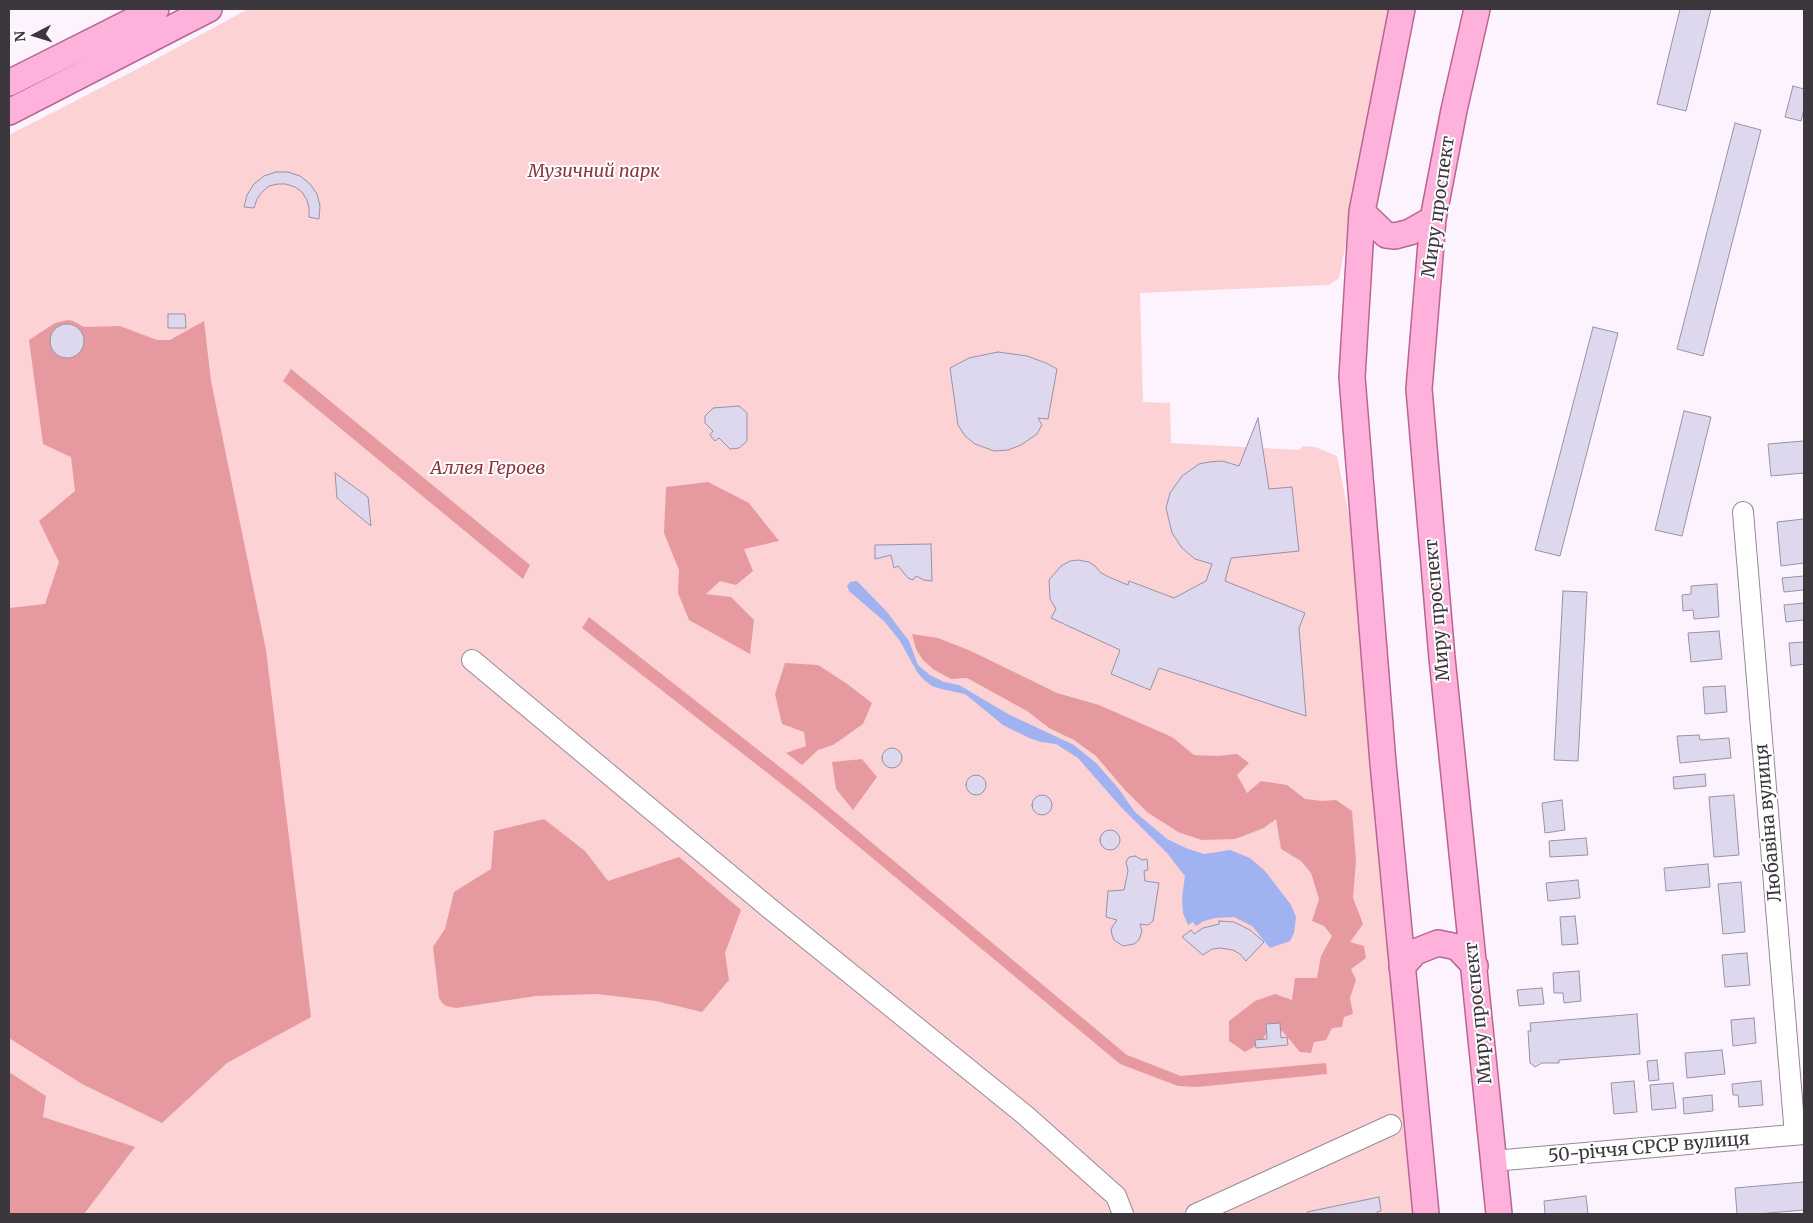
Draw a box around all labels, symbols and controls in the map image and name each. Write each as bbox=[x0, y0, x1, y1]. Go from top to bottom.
north arrow bbox=[10, 10, 60, 60]
text: N bbox=[11, 30, 30, 43]
street label: Миру проспект bbox=[1418, 135, 1460, 279]
park label: Музичний парк bbox=[528, 161, 660, 183]
park label: Аллея Героев bbox=[431, 458, 545, 480]
street label: Миру проспект bbox=[1421, 538, 1455, 682]
street label: Любавіна вулиця bbox=[1751, 743, 1787, 903]
street label: Миру проспект bbox=[1461, 941, 1497, 1085]
street label: 50-річчя СРСР вулиця bbox=[1547, 1128, 1751, 1168]

